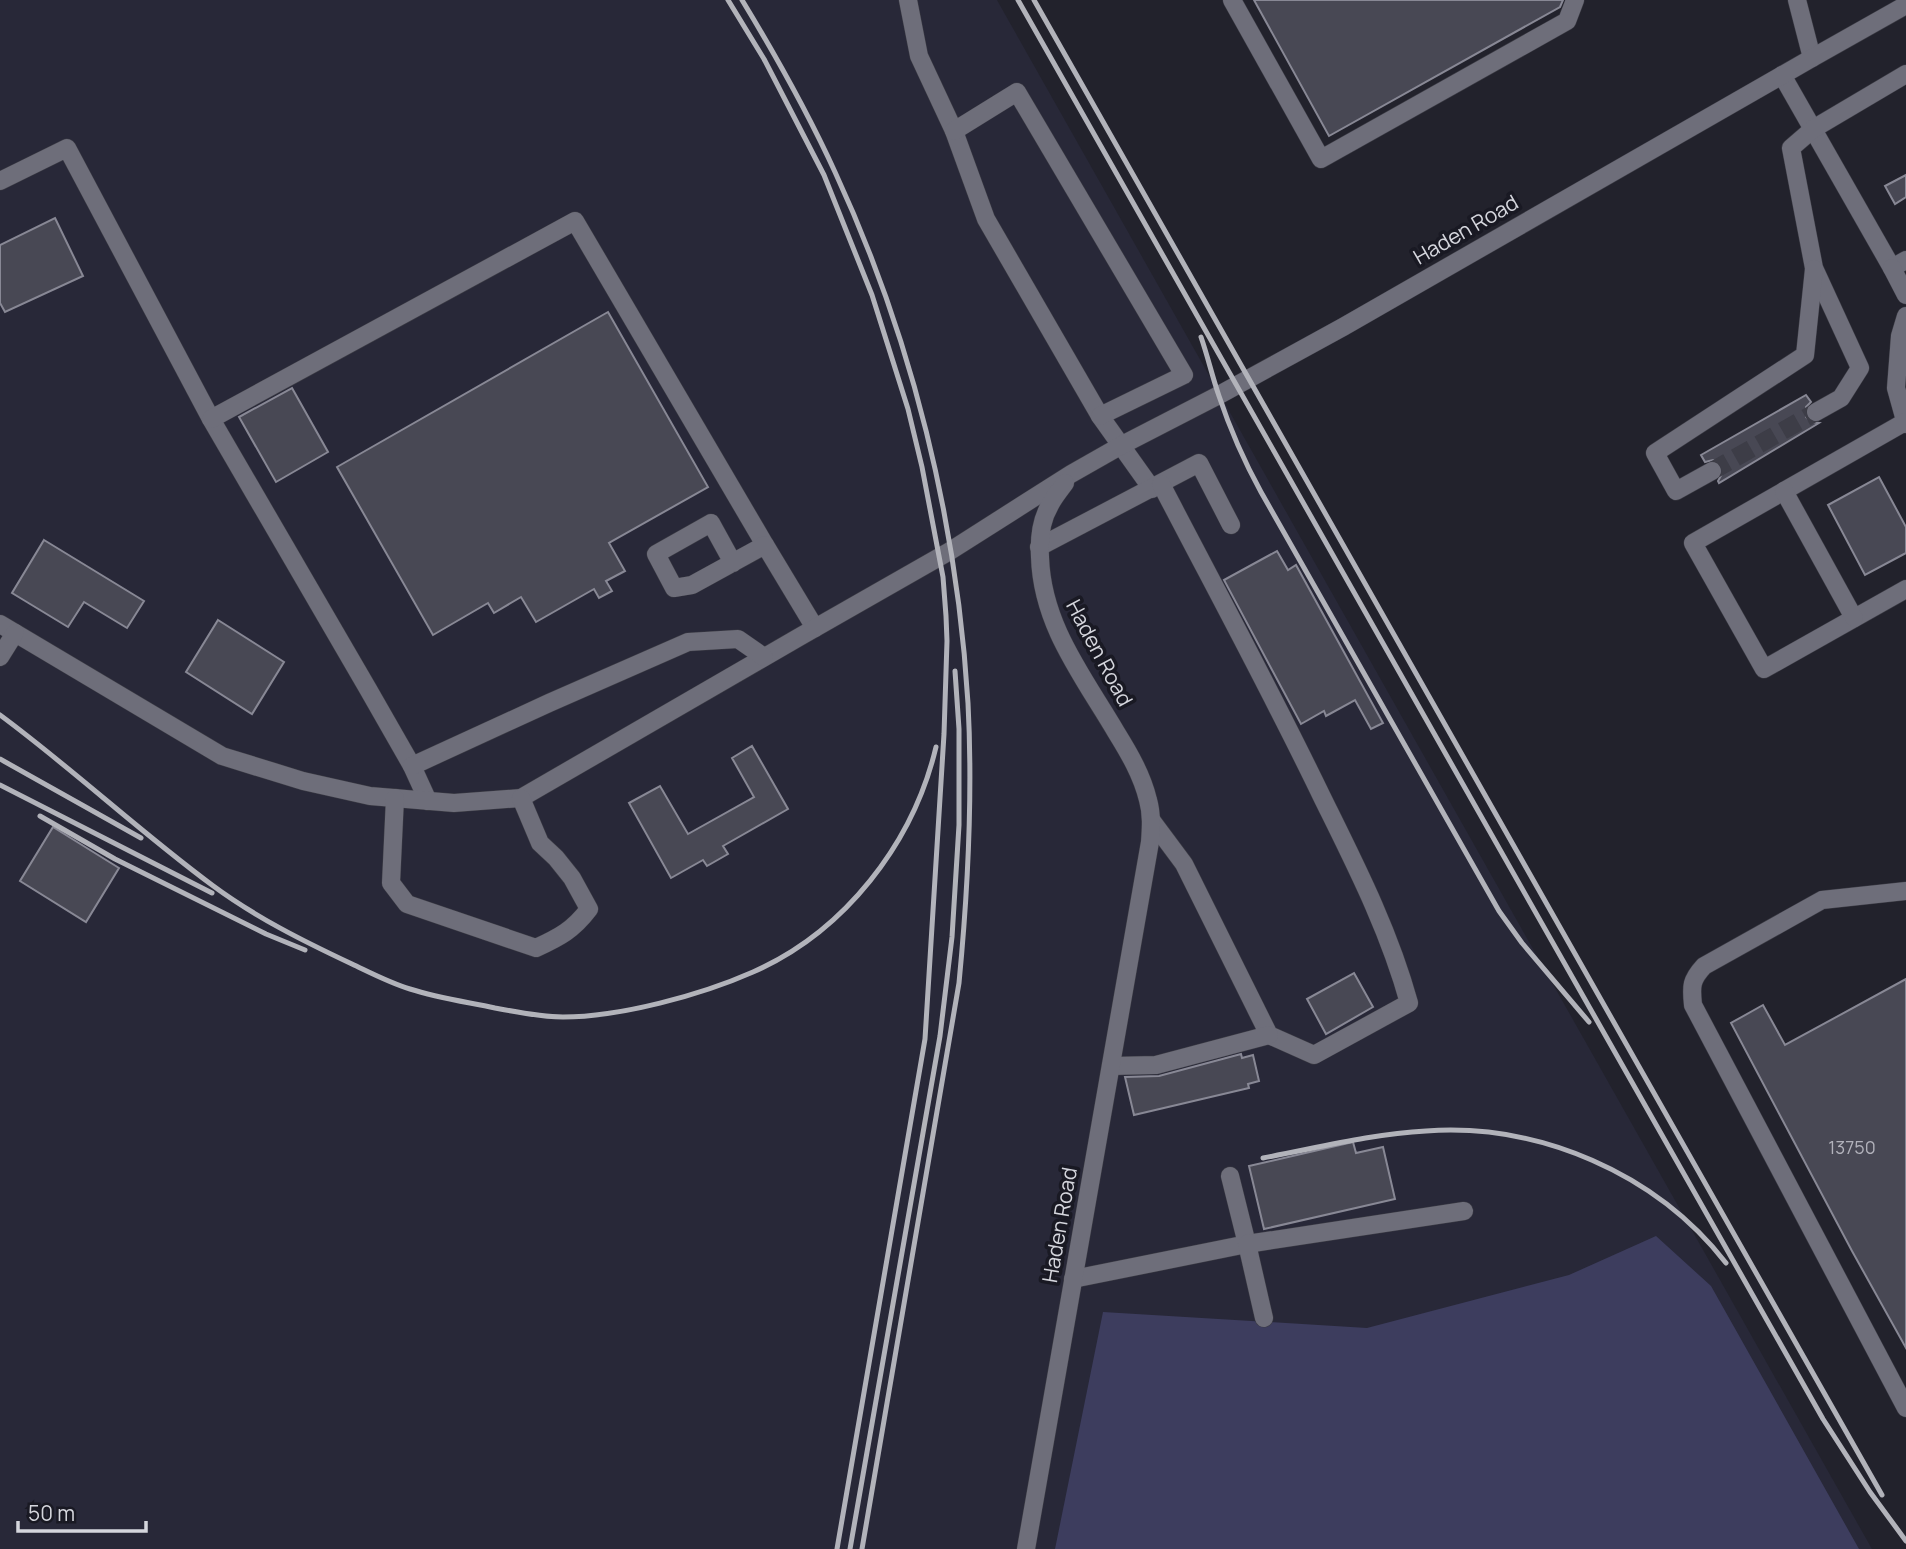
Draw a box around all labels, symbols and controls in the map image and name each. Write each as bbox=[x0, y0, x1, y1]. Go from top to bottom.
street label: Haden Road bbox=[1408, 188, 1523, 270]
street label: Haden Road bbox=[1060, 594, 1140, 711]
house number: 13750 bbox=[1828, 1135, 1876, 1159]
street label: Haden Road bbox=[1035, 1165, 1083, 1285]
scale bar bbox=[18, 1490, 145, 1534]
text: 50 m bbox=[28, 1499, 75, 1527]

